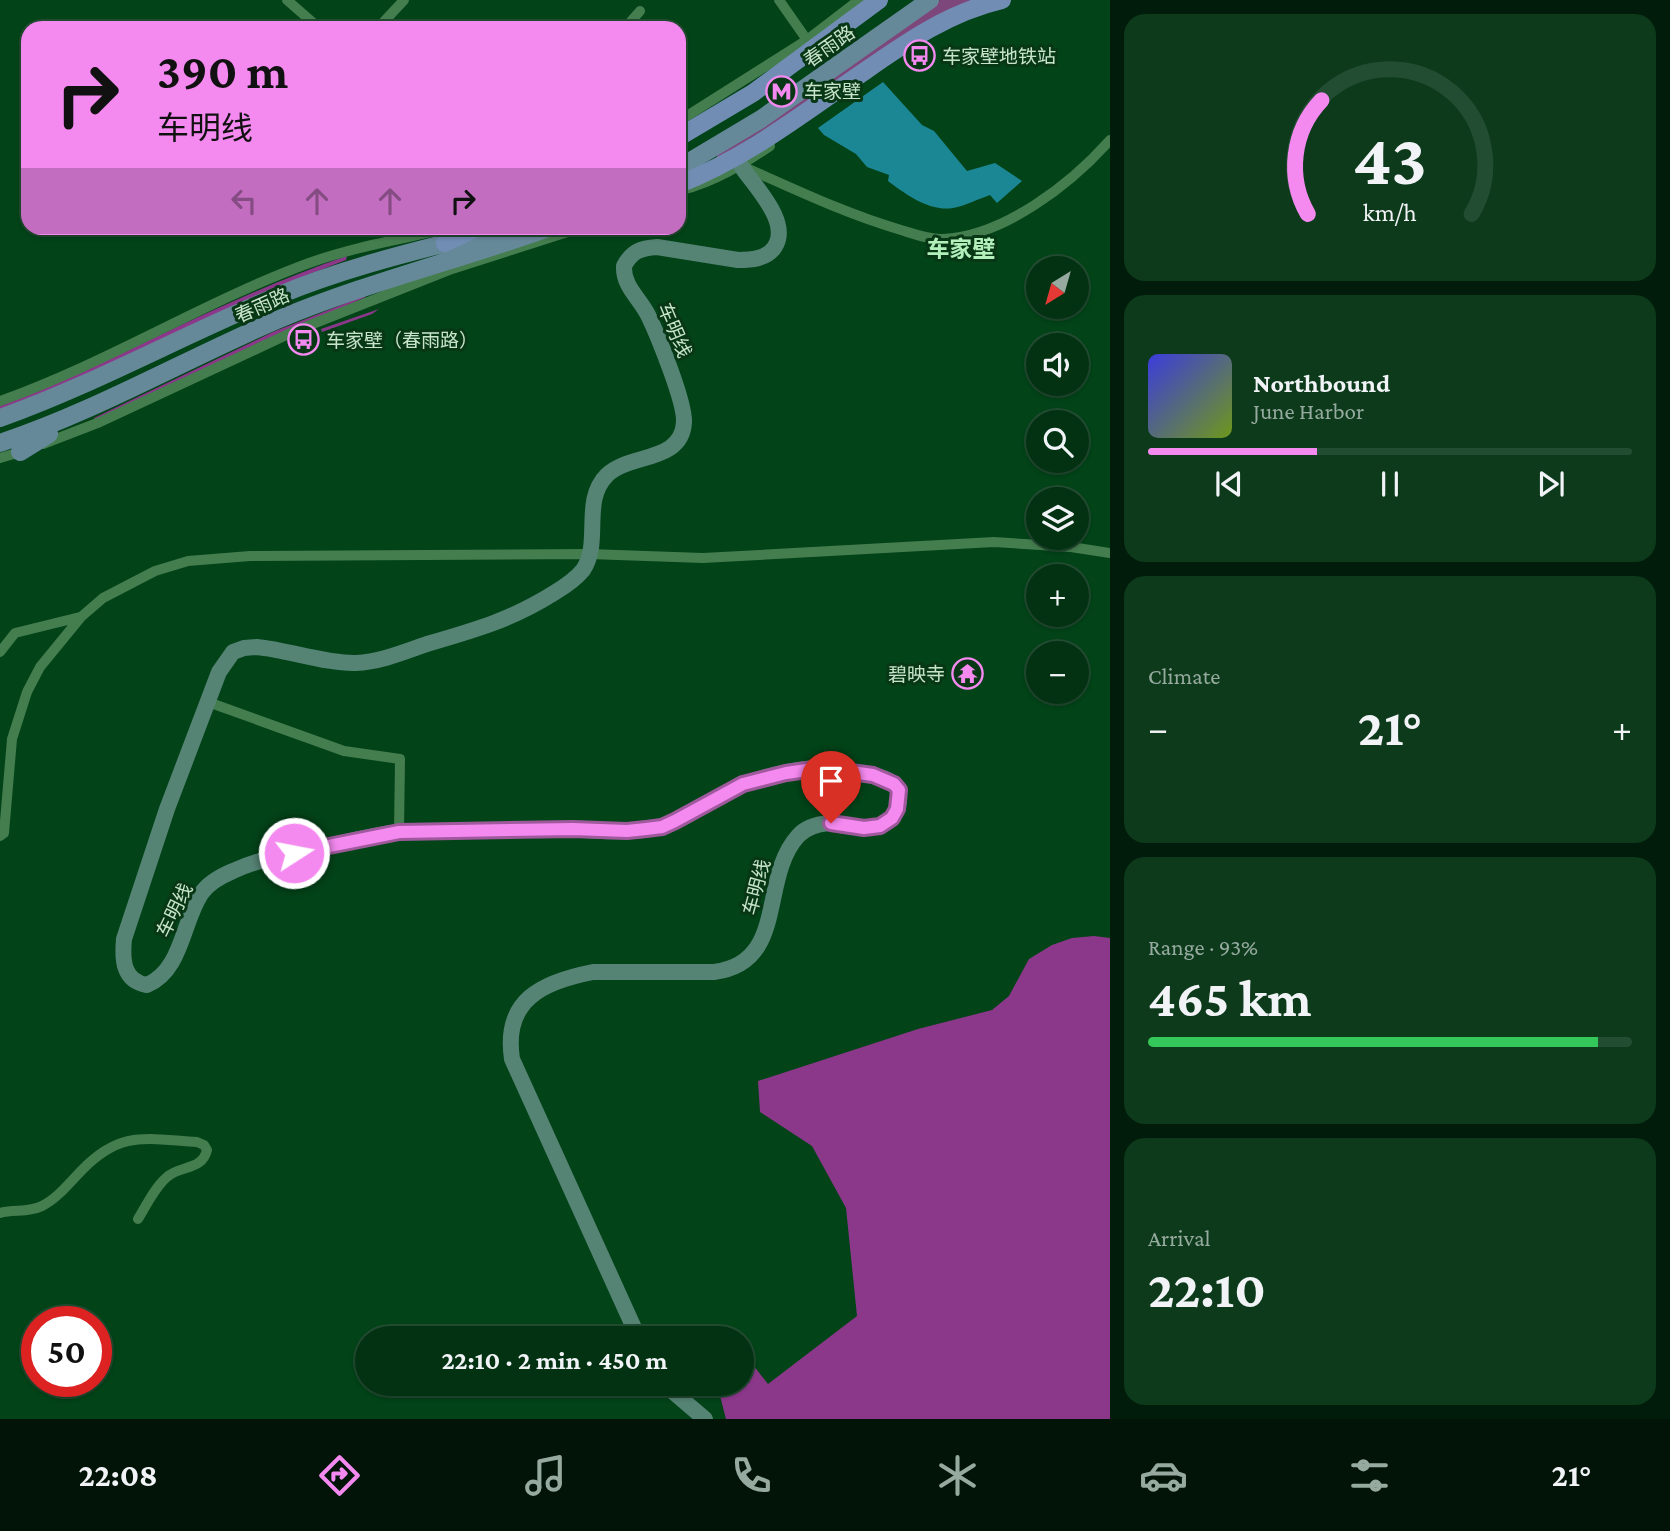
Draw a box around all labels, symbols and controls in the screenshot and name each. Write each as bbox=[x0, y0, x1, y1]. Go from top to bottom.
street label: 春雨路 bbox=[800, 21, 859, 71]
bus stop icon: 车家壁地铁站 bbox=[902, 39, 936, 73]
text: 390 m bbox=[157, 44, 288, 99]
place label: 车家壁地铁站 bbox=[942, 46, 1056, 67]
icon: right bbox=[42, 49, 133, 140]
metro station icon: 车家壁 bbox=[764, 74, 798, 108]
place label: 车家壁 bbox=[804, 81, 861, 102]
text: 车明线 bbox=[157, 110, 253, 146]
text: 43 bbox=[1353, 119, 1427, 200]
icon: left bbox=[225, 182, 263, 220]
icon: ahead bbox=[298, 182, 336, 220]
icon: ahead bbox=[371, 182, 409, 220]
icon: right bbox=[444, 182, 482, 220]
text: km/h bbox=[1363, 198, 1417, 225]
district label: 车家壁 bbox=[927, 236, 996, 262]
north arrow bbox=[1026, 256, 1088, 318]
map controls bbox=[1026, 256, 1089, 704]
street label: 春雨路 bbox=[232, 284, 293, 327]
street label: 车明线 bbox=[654, 300, 695, 361]
bus stop icon: 车家壁（春雨路） bbox=[286, 323, 320, 357]
place label: 车家壁（春雨路） bbox=[326, 330, 478, 351]
button: sound bbox=[1026, 333, 1089, 396]
text: Northbound bbox=[1253, 369, 1390, 398]
text: June Harbor bbox=[1253, 398, 1364, 424]
button: search bbox=[1026, 410, 1089, 473]
icon: previous bbox=[1210, 465, 1248, 503]
icon: pause bbox=[1371, 465, 1409, 503]
icon: next bbox=[1532, 465, 1570, 503]
button: layers bbox=[1026, 487, 1089, 550]
button: + bbox=[1026, 564, 1089, 627]
button: − bbox=[1026, 641, 1089, 704]
temple icon: 碧映寺 bbox=[951, 657, 985, 691]
text: Climate bbox=[1148, 663, 1220, 689]
place label: 碧映寺 bbox=[888, 664, 945, 685]
text: 21° bbox=[1358, 698, 1422, 756]
text: − bbox=[1148, 707, 1168, 749]
text: + bbox=[1612, 707, 1632, 749]
pin bbox=[801, 751, 861, 823]
icon: arrive bbox=[812, 762, 850, 800]
position arrow bbox=[257, 816, 331, 890]
street label: 车明线 bbox=[739, 857, 774, 917]
street label: 车明线 bbox=[153, 880, 196, 940]
text: Range · 93% bbox=[1148, 934, 1258, 960]
text: 465 km bbox=[1148, 969, 1311, 1027]
text: Arrival bbox=[1148, 1225, 1211, 1251]
text: 22:10 bbox=[1148, 1260, 1266, 1318]
speed limit sign: 50 bbox=[21, 1306, 112, 1397]
text: 22:10 · 2 min · 450 m bbox=[441, 1346, 668, 1375]
icon: directions bbox=[315, 1451, 364, 1500]
icon: music bbox=[521, 1451, 570, 1500]
icon: phone bbox=[727, 1451, 776, 1500]
icon: climate bbox=[933, 1451, 982, 1500]
icon: car bbox=[1139, 1451, 1188, 1500]
icon: filters bbox=[1345, 1451, 1394, 1500]
text: 22:08 bbox=[79, 1457, 158, 1493]
text: 21° bbox=[1552, 1457, 1591, 1493]

